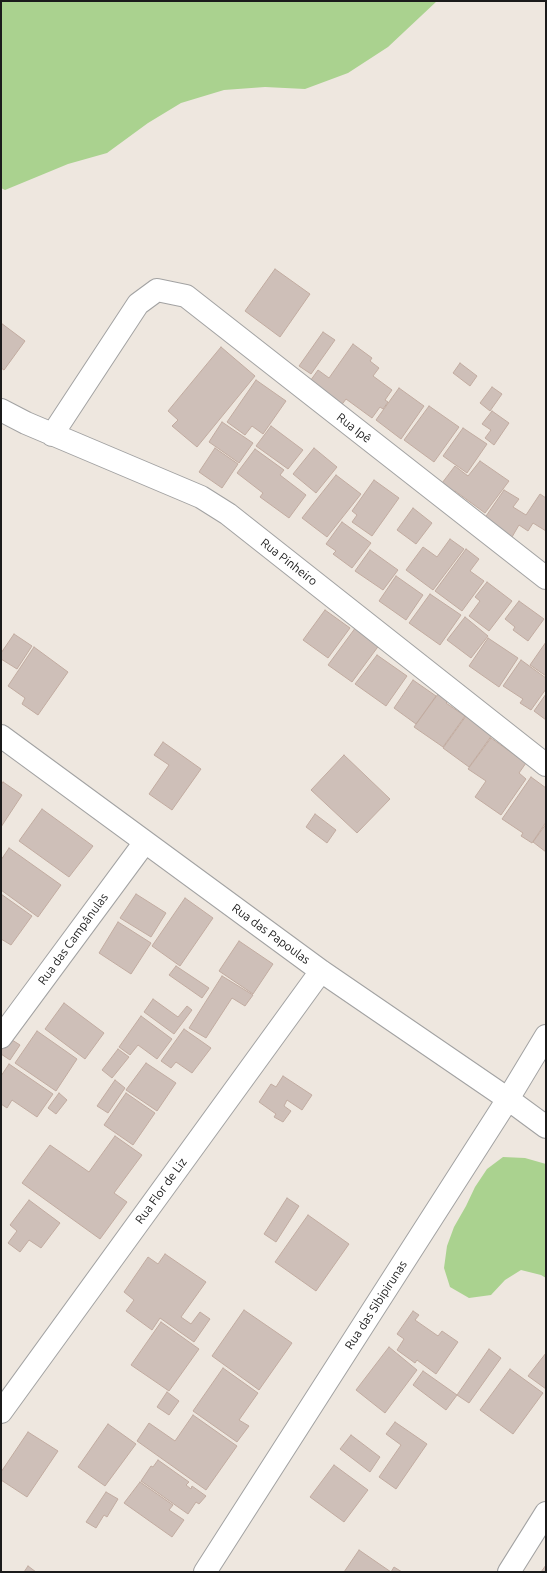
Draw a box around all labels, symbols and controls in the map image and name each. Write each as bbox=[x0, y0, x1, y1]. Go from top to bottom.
street label: Rua Ipê bbox=[334, 410, 374, 446]
street label: Rua Pinheiro bbox=[258, 535, 320, 589]
street label: Rua das Campânulas bbox=[35, 890, 111, 988]
street label: Rua das Papoulas bbox=[229, 901, 313, 967]
street label: Rua Flor de Liz bbox=[132, 1155, 190, 1227]
street label: Rua das Sibipirunas bbox=[342, 1258, 410, 1352]

